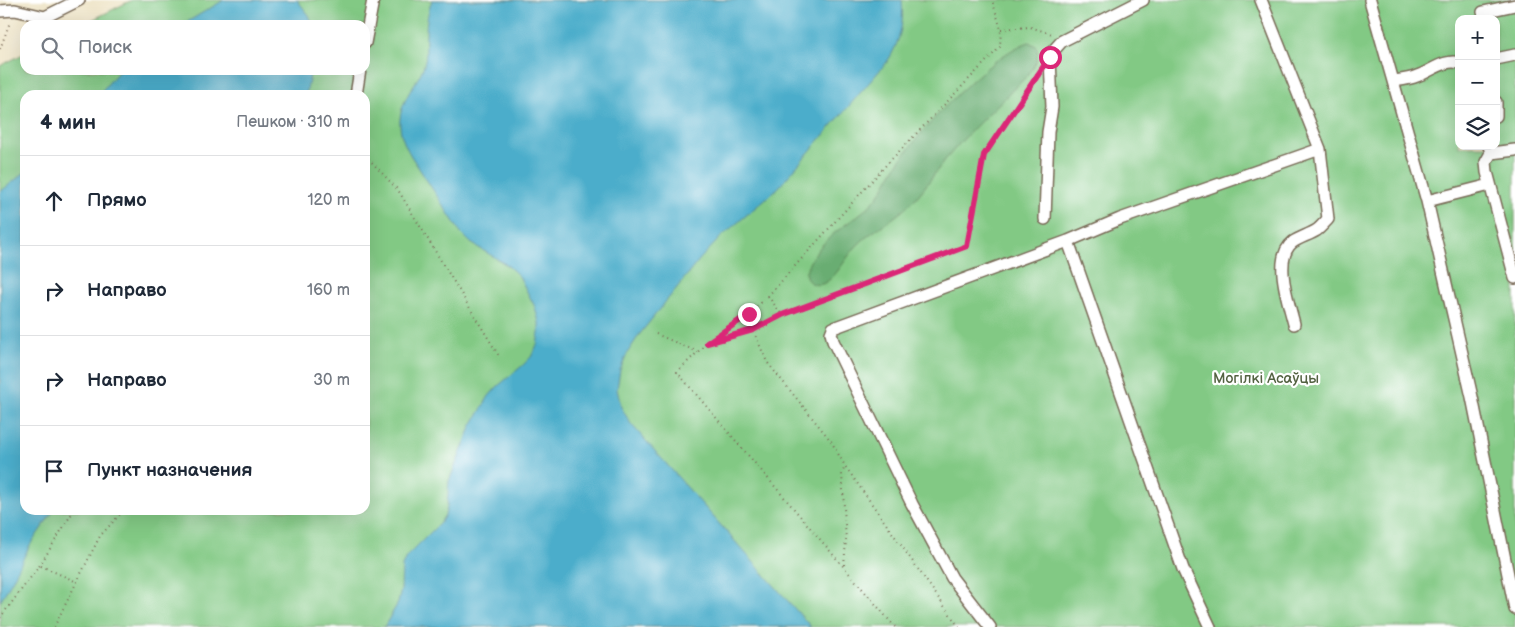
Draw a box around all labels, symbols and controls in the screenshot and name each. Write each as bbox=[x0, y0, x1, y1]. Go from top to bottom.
map controls bbox=[1455, 15, 1500, 150]
button: + bbox=[1455, 15, 1500, 60]
search box bbox=[20, 20, 370, 75]
icon: search bbox=[38, 34, 66, 62]
text: Поиск bbox=[78, 36, 132, 59]
route start bbox=[1039, 46, 1062, 69]
button: − bbox=[1455, 60, 1500, 105]
button: layers bbox=[1455, 105, 1500, 150]
text: 4 мин bbox=[40, 110, 96, 135]
text: Пешком · 310 m bbox=[236, 113, 350, 132]
icon: ahead bbox=[40, 187, 68, 215]
text: Прямо bbox=[87, 189, 147, 212]
text: 120 m bbox=[307, 191, 350, 210]
icon: right bbox=[40, 277, 68, 305]
text: Направо bbox=[87, 279, 167, 302]
text: 160 m bbox=[307, 281, 350, 300]
route end bbox=[738, 303, 761, 326]
icon: right bbox=[40, 367, 68, 395]
text: Направо bbox=[87, 369, 167, 392]
park label: Могілкі Асаўцы bbox=[1213, 369, 1319, 388]
text: 30 m bbox=[313, 371, 350, 390]
icon: arrive bbox=[40, 457, 68, 485]
text: Пункт назначения bbox=[87, 459, 252, 482]

